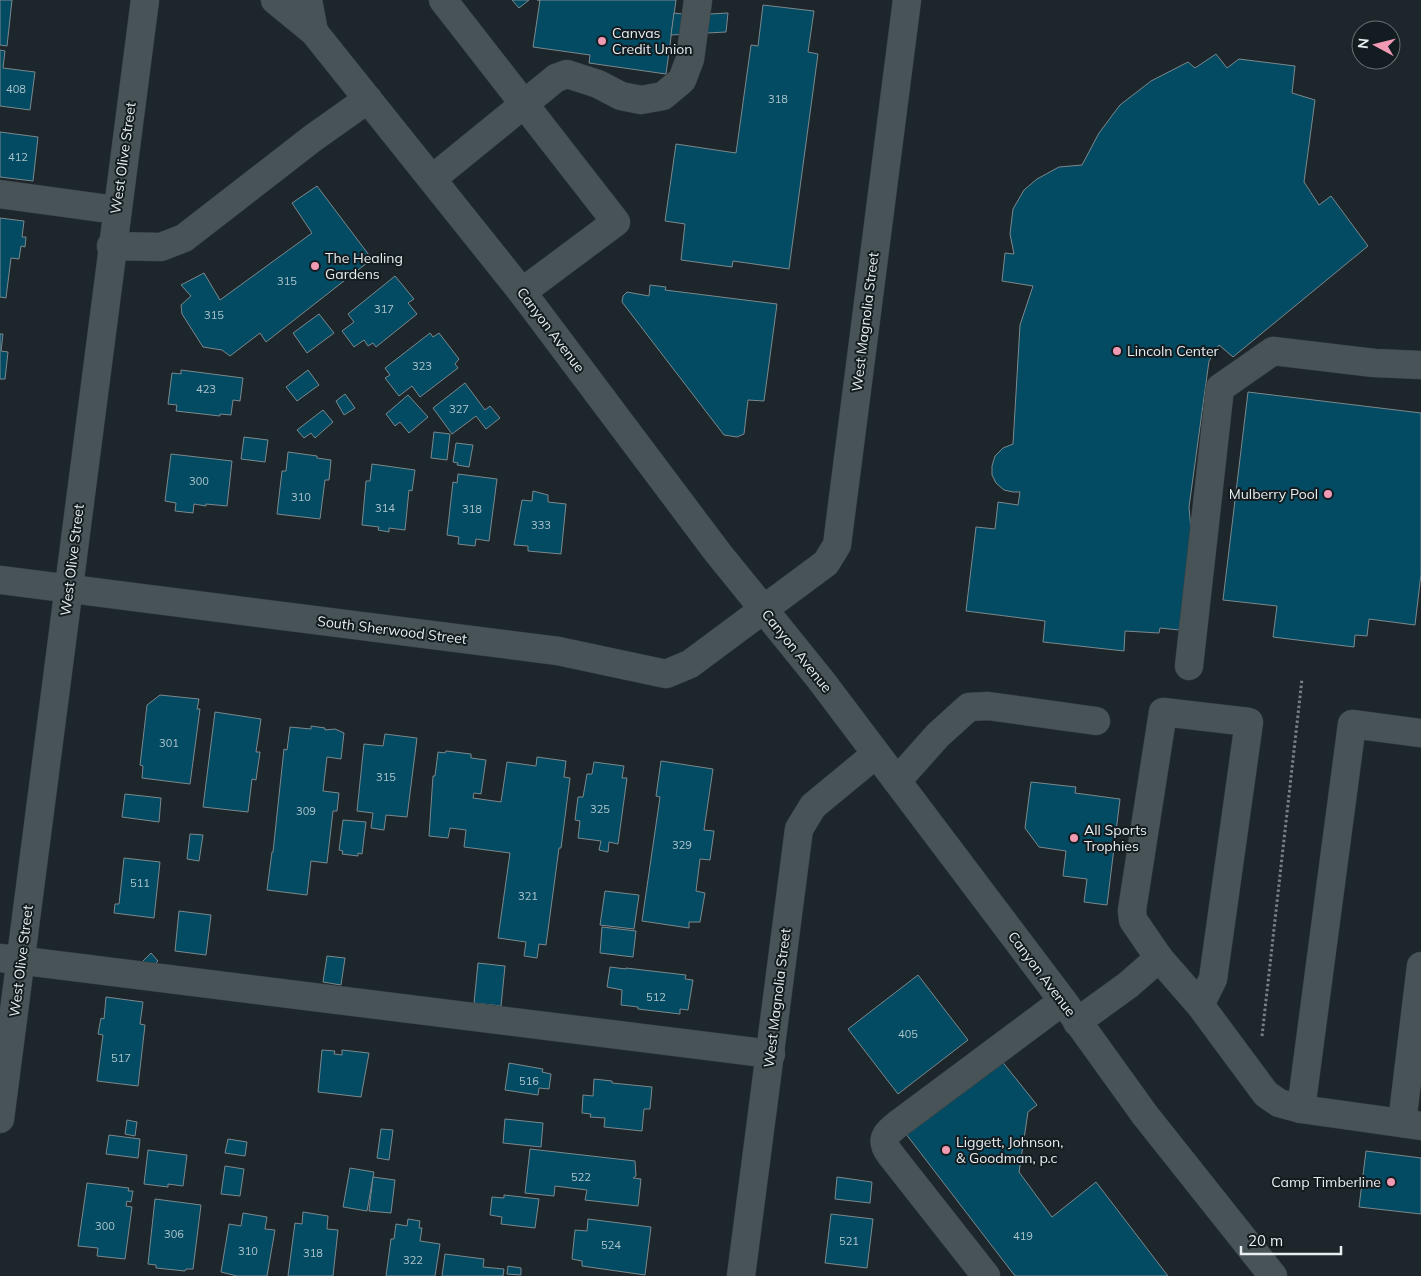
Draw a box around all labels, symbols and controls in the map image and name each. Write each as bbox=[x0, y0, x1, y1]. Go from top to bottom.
north arrow bbox=[1351, 20, 1401, 70]
place label: Canvas Credit Union bbox=[612, 24, 692, 58]
marker: Canvas Credit Union bbox=[596, 35, 608, 47]
text: N bbox=[1354, 37, 1373, 50]
house number: 408 bbox=[6, 82, 26, 96]
house number: 318 bbox=[768, 92, 788, 106]
street label: West Olive Street bbox=[106, 101, 140, 215]
house number: 412 bbox=[8, 150, 28, 164]
place label: The Healing Gardens bbox=[325, 249, 403, 283]
street label: West Magnolia Street bbox=[848, 251, 882, 393]
marker: The Healing Gardens bbox=[309, 260, 321, 272]
house number: 315 bbox=[277, 274, 297, 288]
street label: Canyon Avenue bbox=[513, 284, 589, 376]
house number: 317 bbox=[374, 302, 394, 316]
house number: 315 bbox=[204, 308, 224, 322]
place label: Lincoln Center bbox=[1127, 342, 1219, 360]
marker: Lincoln Center bbox=[1111, 345, 1123, 357]
house number: 323 bbox=[412, 359, 432, 373]
house number: 423 bbox=[196, 382, 216, 396]
house number: 327 bbox=[449, 402, 469, 416]
house number: 300 bbox=[189, 474, 209, 488]
place label: Mulberry Pool bbox=[1229, 485, 1318, 503]
marker: Mulberry Pool bbox=[1322, 488, 1334, 500]
house number: 310 bbox=[291, 490, 311, 504]
house number: 314 bbox=[375, 501, 395, 515]
house number: 318 bbox=[462, 502, 482, 516]
street label: West Olive Street bbox=[56, 503, 88, 617]
house number: 333 bbox=[531, 518, 551, 532]
street label: Canyon Avenue bbox=[758, 606, 836, 696]
street label: South Sherwood Street bbox=[316, 612, 468, 648]
house number: 301 bbox=[159, 736, 179, 750]
house number: 315 bbox=[376, 770, 396, 784]
house number: 325 bbox=[590, 802, 610, 816]
house number: 309 bbox=[296, 804, 316, 818]
place label: All Sports Trophies bbox=[1084, 821, 1147, 855]
marker: All Sports Trophies bbox=[1068, 832, 1080, 844]
house number: 329 bbox=[672, 838, 692, 852]
house number: 511 bbox=[130, 876, 150, 890]
house number: 321 bbox=[518, 889, 538, 903]
street label: West Olive Street bbox=[5, 904, 37, 1018]
street label: West Magnolia Street bbox=[760, 927, 794, 1069]
street label: Canyon Avenue bbox=[1004, 928, 1080, 1020]
house number: 512 bbox=[646, 990, 666, 1004]
house number: 405 bbox=[898, 1027, 918, 1041]
house number: 517 bbox=[111, 1051, 131, 1065]
house number: 516 bbox=[519, 1074, 539, 1088]
place label: Liggett, Johnson, & Goodman, p.c bbox=[956, 1133, 1063, 1167]
marker: Liggett, Johnson, & Goodman, p.c bbox=[940, 1144, 952, 1156]
house number: 522 bbox=[571, 1170, 591, 1184]
place label: Camp Timberline bbox=[1271, 1173, 1381, 1191]
marker: Camp Timberline bbox=[1385, 1176, 1397, 1188]
house number: 300 bbox=[95, 1219, 115, 1233]
scale bar bbox=[1241, 1224, 1341, 1256]
house number: 306 bbox=[164, 1227, 184, 1241]
house number: 419 bbox=[1013, 1229, 1033, 1243]
text: 20 m bbox=[1248, 1231, 1283, 1250]
house number: 521 bbox=[839, 1234, 859, 1248]
house number: 524 bbox=[601, 1238, 621, 1252]
house number: 310 bbox=[238, 1244, 258, 1258]
house number: 318 bbox=[303, 1246, 323, 1260]
house number: 322 bbox=[403, 1253, 423, 1267]

